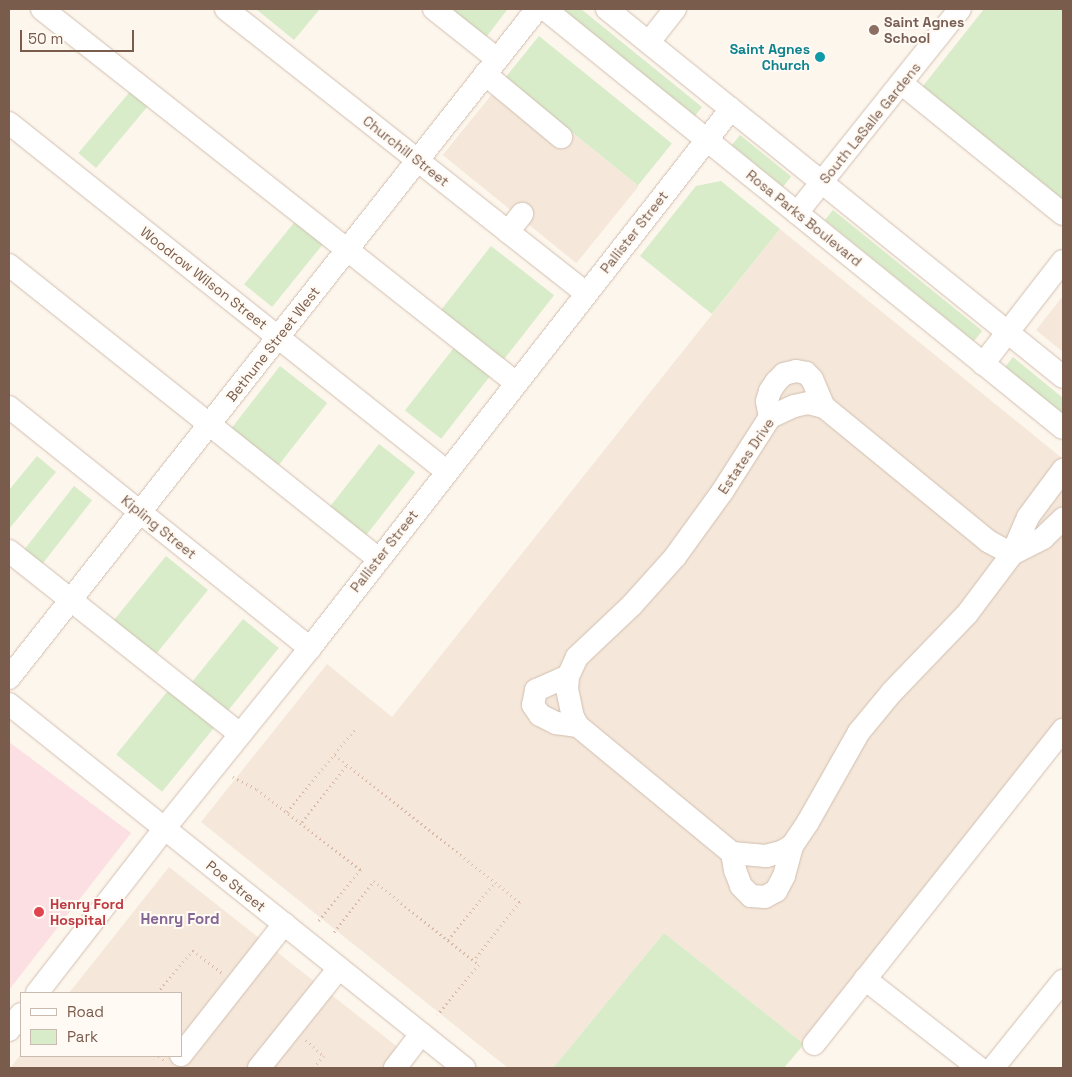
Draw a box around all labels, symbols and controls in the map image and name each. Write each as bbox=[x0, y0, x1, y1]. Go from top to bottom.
place label: Saint Agnes School bbox=[884, 14, 965, 46]
scale bar bbox=[22, 20, 136, 52]
marker: Saint Agnes School bbox=[868, 24, 880, 36]
text: 50 m bbox=[28, 29, 63, 48]
place label: Saint Agnes Church bbox=[729, 41, 810, 74]
marker: Saint Agnes Church bbox=[814, 51, 826, 63]
street label: South LaSalle Gardens bbox=[816, 59, 924, 187]
street label: Churchill Street bbox=[360, 112, 452, 190]
street label: Rosa Parks Boulevard bbox=[743, 166, 865, 270]
street label: Pallister Street bbox=[597, 187, 671, 277]
street label: Woodrow Wilson Street bbox=[137, 223, 271, 333]
street label: Bethune Street West bbox=[223, 283, 323, 405]
street label: Estates Drive bbox=[714, 415, 778, 497]
street label: Kipling Street bbox=[118, 492, 200, 562]
street label: Pallister Street bbox=[347, 506, 421, 596]
street label: Poe Street bbox=[203, 857, 269, 915]
place label: Henry Ford Hospital bbox=[50, 896, 124, 929]
marker: Henry Ford Hospital bbox=[32, 905, 46, 919]
district label: Henry Ford bbox=[140, 910, 220, 928]
legend bbox=[20, 992, 182, 1057]
text: Road bbox=[67, 1002, 104, 1021]
text: Park bbox=[67, 1027, 98, 1046]

